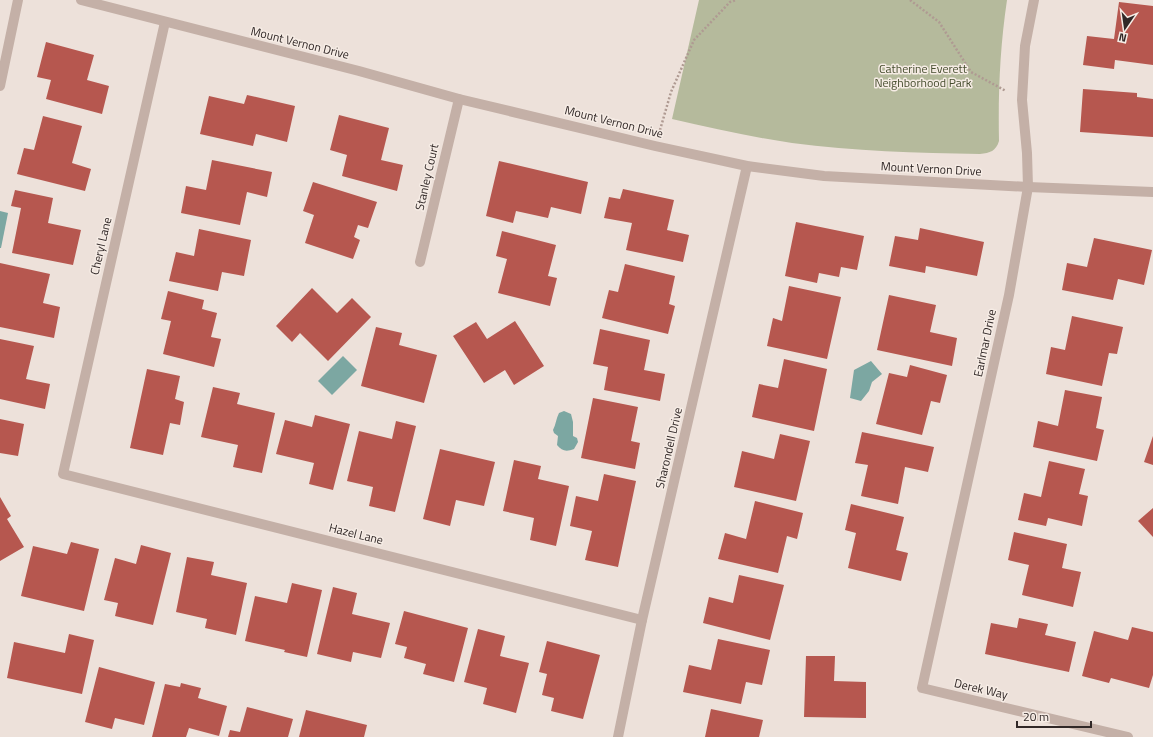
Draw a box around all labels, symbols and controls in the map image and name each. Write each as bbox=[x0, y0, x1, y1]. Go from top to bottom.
north arrow bbox=[1105, 8, 1145, 48]
street label: Mount Vernon Drive bbox=[249, 21, 351, 64]
text: N bbox=[1117, 29, 1128, 46]
park label: Catherine Everett Neighborhood Park bbox=[874, 59, 972, 92]
street label: Mount Vernon Drive bbox=[563, 100, 665, 143]
street label: Stanley Court bbox=[410, 141, 444, 212]
street label: Mount Vernon Drive bbox=[880, 156, 982, 181]
street label: Cheryl Lane bbox=[85, 215, 116, 277]
street label: Earlmar Drive bbox=[968, 307, 1001, 378]
street label: Sharondell Drive bbox=[650, 406, 687, 490]
street label: Hazel Lane bbox=[327, 518, 385, 549]
street label: Derek Way bbox=[952, 673, 1010, 704]
scale bar bbox=[1017, 703, 1091, 729]
text: 20 m bbox=[1023, 707, 1049, 726]

